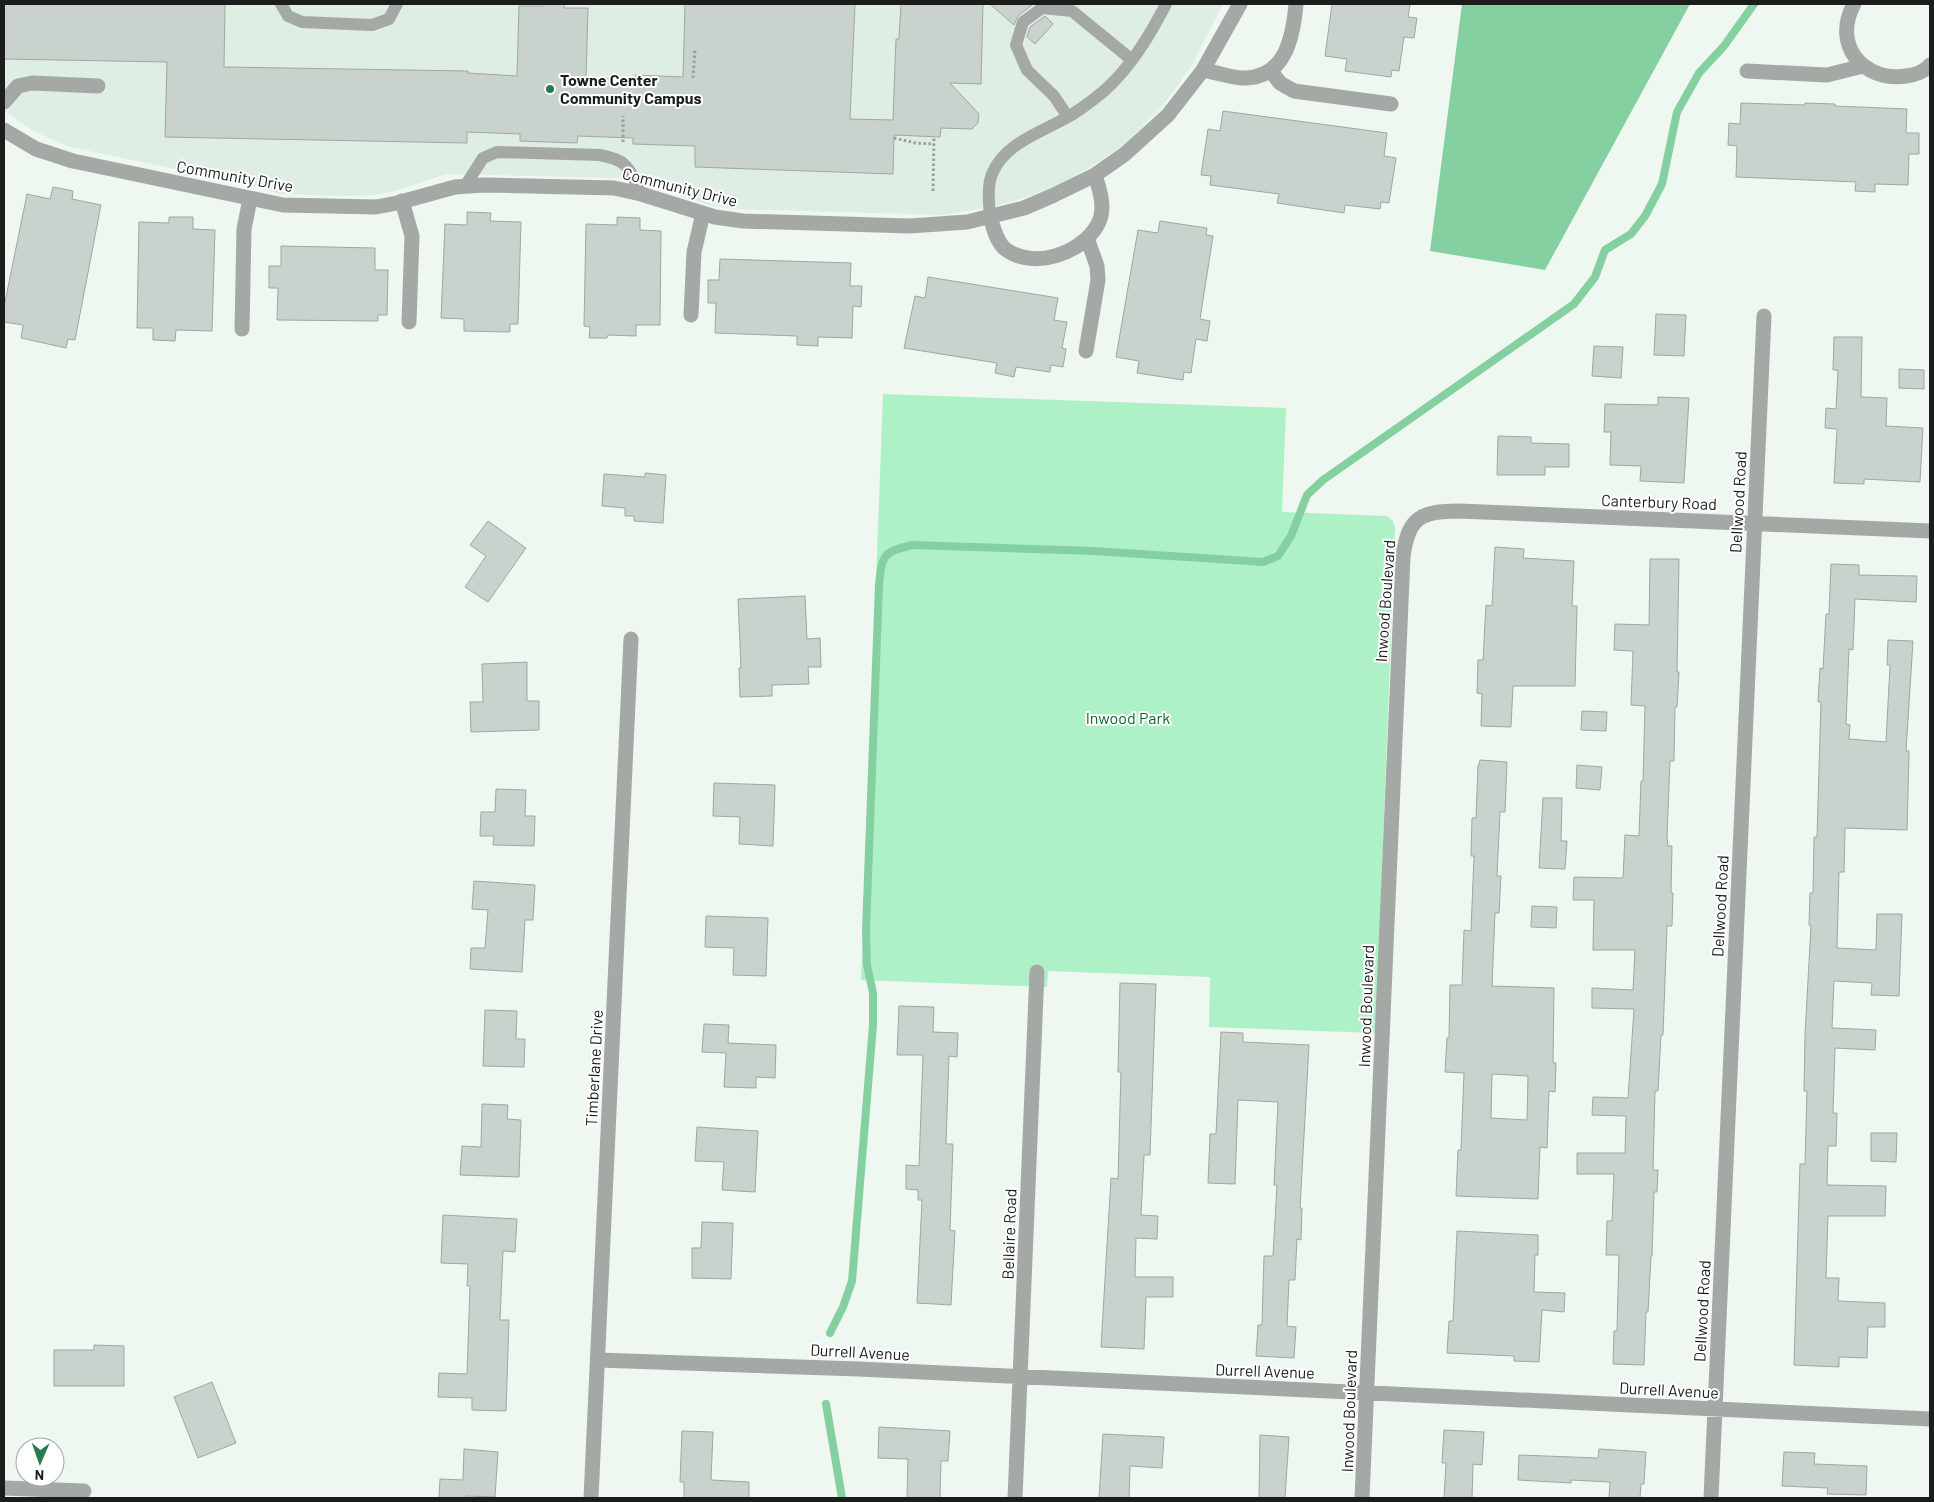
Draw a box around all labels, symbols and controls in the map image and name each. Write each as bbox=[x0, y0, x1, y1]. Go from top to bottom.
place label: Towne Center Community Campus bbox=[560, 70, 702, 107]
marker: Towne Center Community Campus bbox=[544, 83, 556, 95]
street label: Community Drive bbox=[175, 156, 295, 195]
street label: Community Drive bbox=[620, 163, 740, 210]
street label: Dellwood Road bbox=[1725, 451, 1750, 553]
street label: Canterbury Road bbox=[1601, 490, 1717, 513]
street label: Inwood Boulevard bbox=[1371, 539, 1398, 663]
park label: Inwood Park bbox=[1086, 708, 1170, 727]
street label: Dellwood Road bbox=[1707, 855, 1732, 957]
street label: Inwood Boulevard bbox=[1354, 944, 1377, 1068]
street label: Timberlane Drive bbox=[581, 1009, 606, 1127]
street label: Bellaire Road bbox=[997, 1188, 1020, 1280]
street label: Dellwood Road bbox=[1689, 1260, 1714, 1362]
street label: Durrell Avenue bbox=[810, 1339, 910, 1364]
street label: Inwood Boulevard bbox=[1337, 1349, 1360, 1473]
street label: Durrell Avenue bbox=[1215, 1359, 1315, 1382]
street label: Durrell Avenue bbox=[1619, 1377, 1719, 1402]
north arrow bbox=[15, 1437, 65, 1487]
text: N bbox=[35, 1467, 44, 1484]

